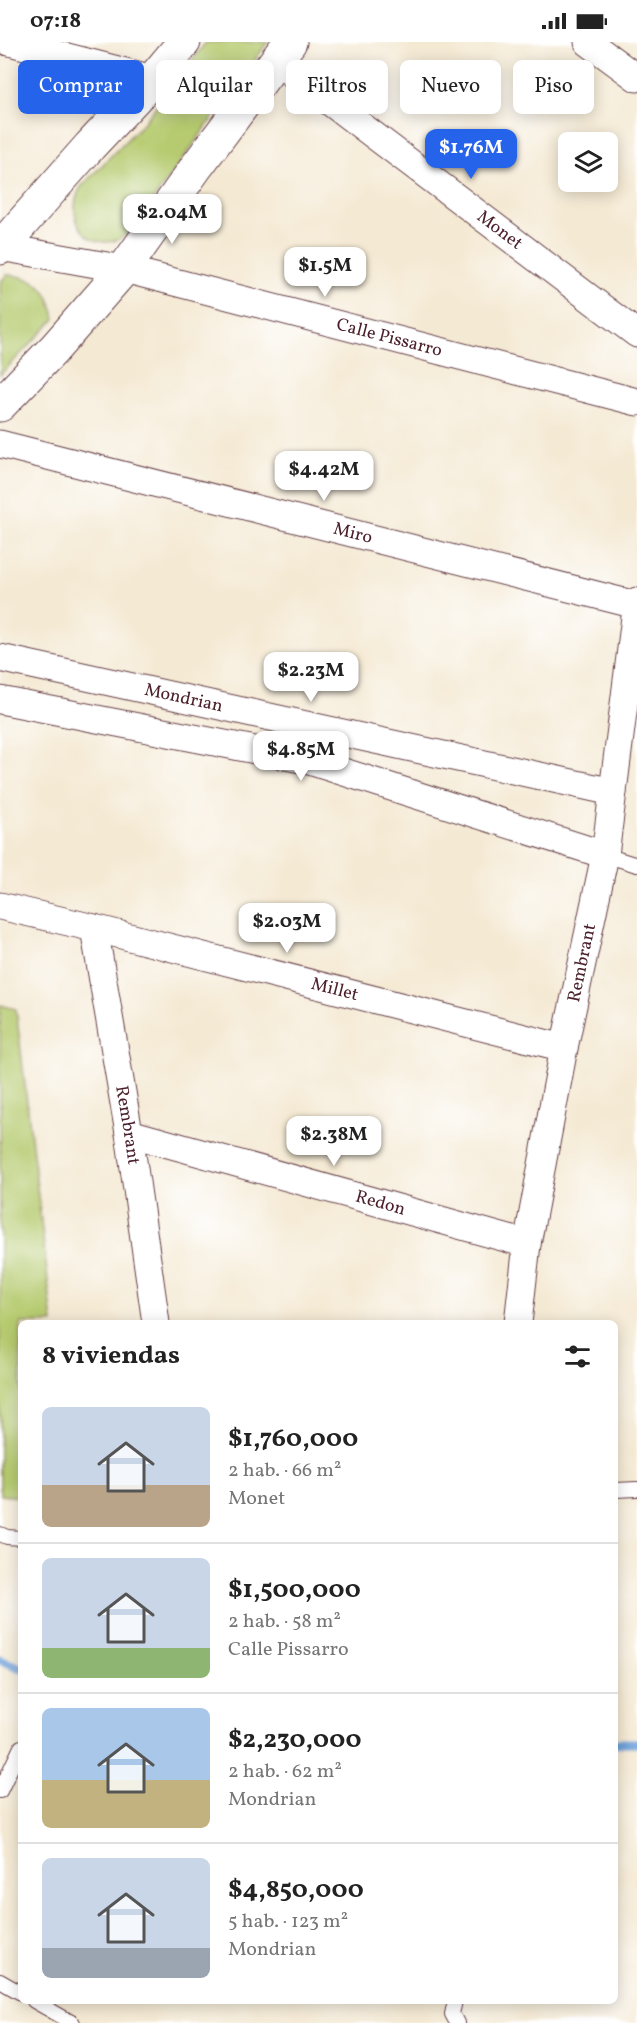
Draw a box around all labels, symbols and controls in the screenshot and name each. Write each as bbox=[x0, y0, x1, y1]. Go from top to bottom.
text: 07:18 bbox=[30, 6, 81, 37]
chip: Comprar bbox=[18, 60, 144, 114]
chip: Alquilar bbox=[156, 60, 274, 114]
chip: Filtros bbox=[286, 60, 388, 114]
chip: Nuevo bbox=[400, 60, 501, 114]
chip: Piso bbox=[513, 60, 594, 114]
pin: $1.76M bbox=[422, 129, 520, 180]
map controls bbox=[558, 132, 618, 192]
button: layers bbox=[558, 132, 618, 192]
text: $1.76M bbox=[439, 134, 503, 162]
pin: $2.04M bbox=[123, 194, 221, 245]
text: $2.04M bbox=[137, 199, 207, 227]
street label: Monet bbox=[471, 205, 528, 256]
pin: $1.5M bbox=[283, 247, 367, 298]
text: $1.5M bbox=[298, 252, 352, 280]
street label: Calle Pissarro bbox=[334, 312, 445, 364]
pin: $4.42M bbox=[275, 451, 373, 502]
text: $4.42M bbox=[289, 456, 359, 484]
street label: Miro bbox=[331, 516, 375, 550]
pin: $2.23M bbox=[262, 652, 360, 703]
text: $2.23M bbox=[278, 657, 344, 685]
street label: Mondrian bbox=[142, 677, 225, 719]
pin: $4.85M bbox=[252, 731, 350, 782]
text: $4.85M bbox=[267, 736, 335, 764]
pin: $2.03M bbox=[238, 903, 336, 954]
text: $2.03M bbox=[253, 908, 321, 936]
street label: Rembrant bbox=[562, 921, 603, 1005]
street label: Millet bbox=[308, 971, 361, 1007]
street label: Rembrant bbox=[109, 1084, 146, 1166]
pin: $2.38M bbox=[285, 1116, 383, 1167]
text: $2.38M bbox=[300, 1121, 368, 1149]
street label: Redon bbox=[352, 1184, 409, 1222]
text: 8 viviendas bbox=[42, 1338, 180, 1374]
icon: filters bbox=[561, 1340, 594, 1373]
text: $1,760,000 bbox=[228, 1421, 358, 1457]
icon: home bbox=[90, 1431, 162, 1503]
text: 2 hab. · 66 m² bbox=[228, 1457, 341, 1485]
text: Monet bbox=[228, 1485, 285, 1513]
text: $1,500,000 bbox=[228, 1572, 361, 1608]
icon: home bbox=[90, 1582, 162, 1654]
text: 2 hab. · 58 m² bbox=[228, 1608, 341, 1636]
text: Calle Pissarro bbox=[228, 1636, 349, 1664]
text: $2,230,000 bbox=[228, 1722, 362, 1758]
icon: home bbox=[90, 1732, 162, 1804]
text: 2 hab. · 62 m² bbox=[228, 1758, 342, 1786]
text: Mondrian bbox=[228, 1786, 316, 1814]
text: $4,850,000 bbox=[228, 1872, 364, 1908]
icon: home bbox=[90, 1882, 162, 1954]
text: 5 hab. · 123 m² bbox=[228, 1908, 348, 1936]
text: Mondrian bbox=[228, 1936, 316, 1964]

